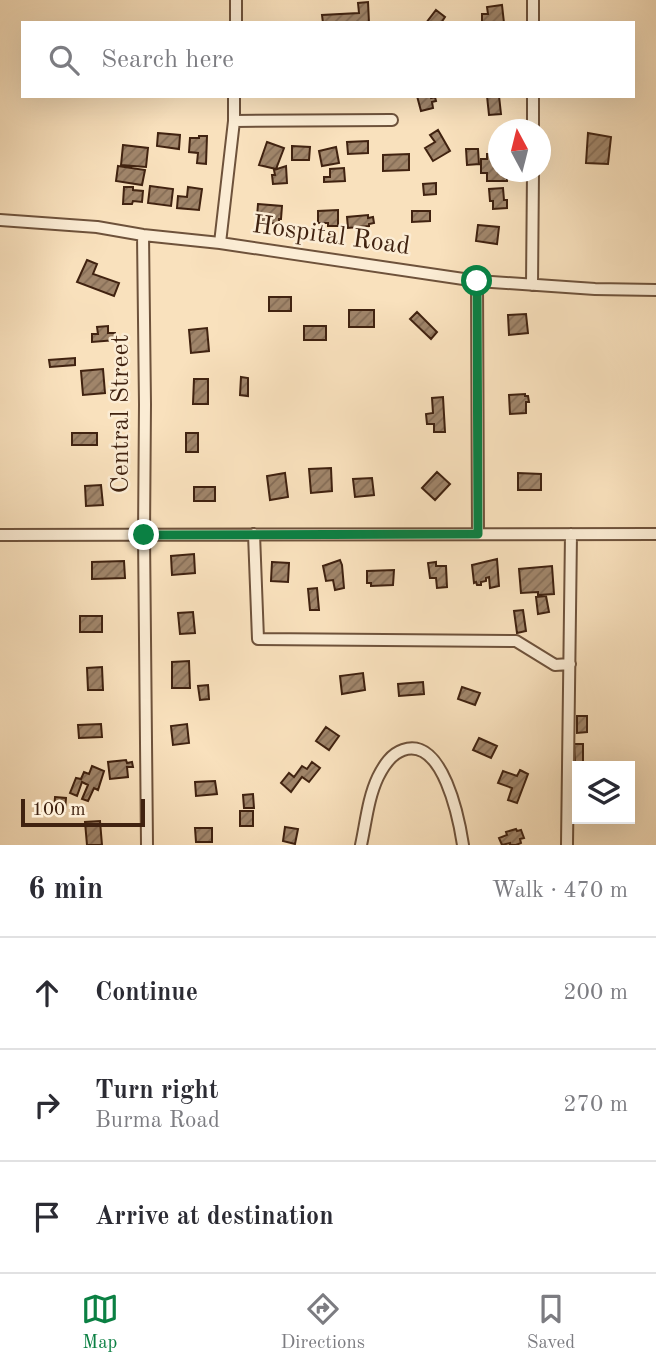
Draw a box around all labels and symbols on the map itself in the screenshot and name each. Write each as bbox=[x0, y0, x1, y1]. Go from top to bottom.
north arrow bbox=[488, 119, 551, 182]
street label: Hospital Road bbox=[250, 212, 412, 260]
route start bbox=[461, 265, 492, 296]
street label: Central Street bbox=[108, 334, 134, 494]
route end bbox=[128, 519, 159, 550]
scale bar bbox=[21, 796, 145, 828]

